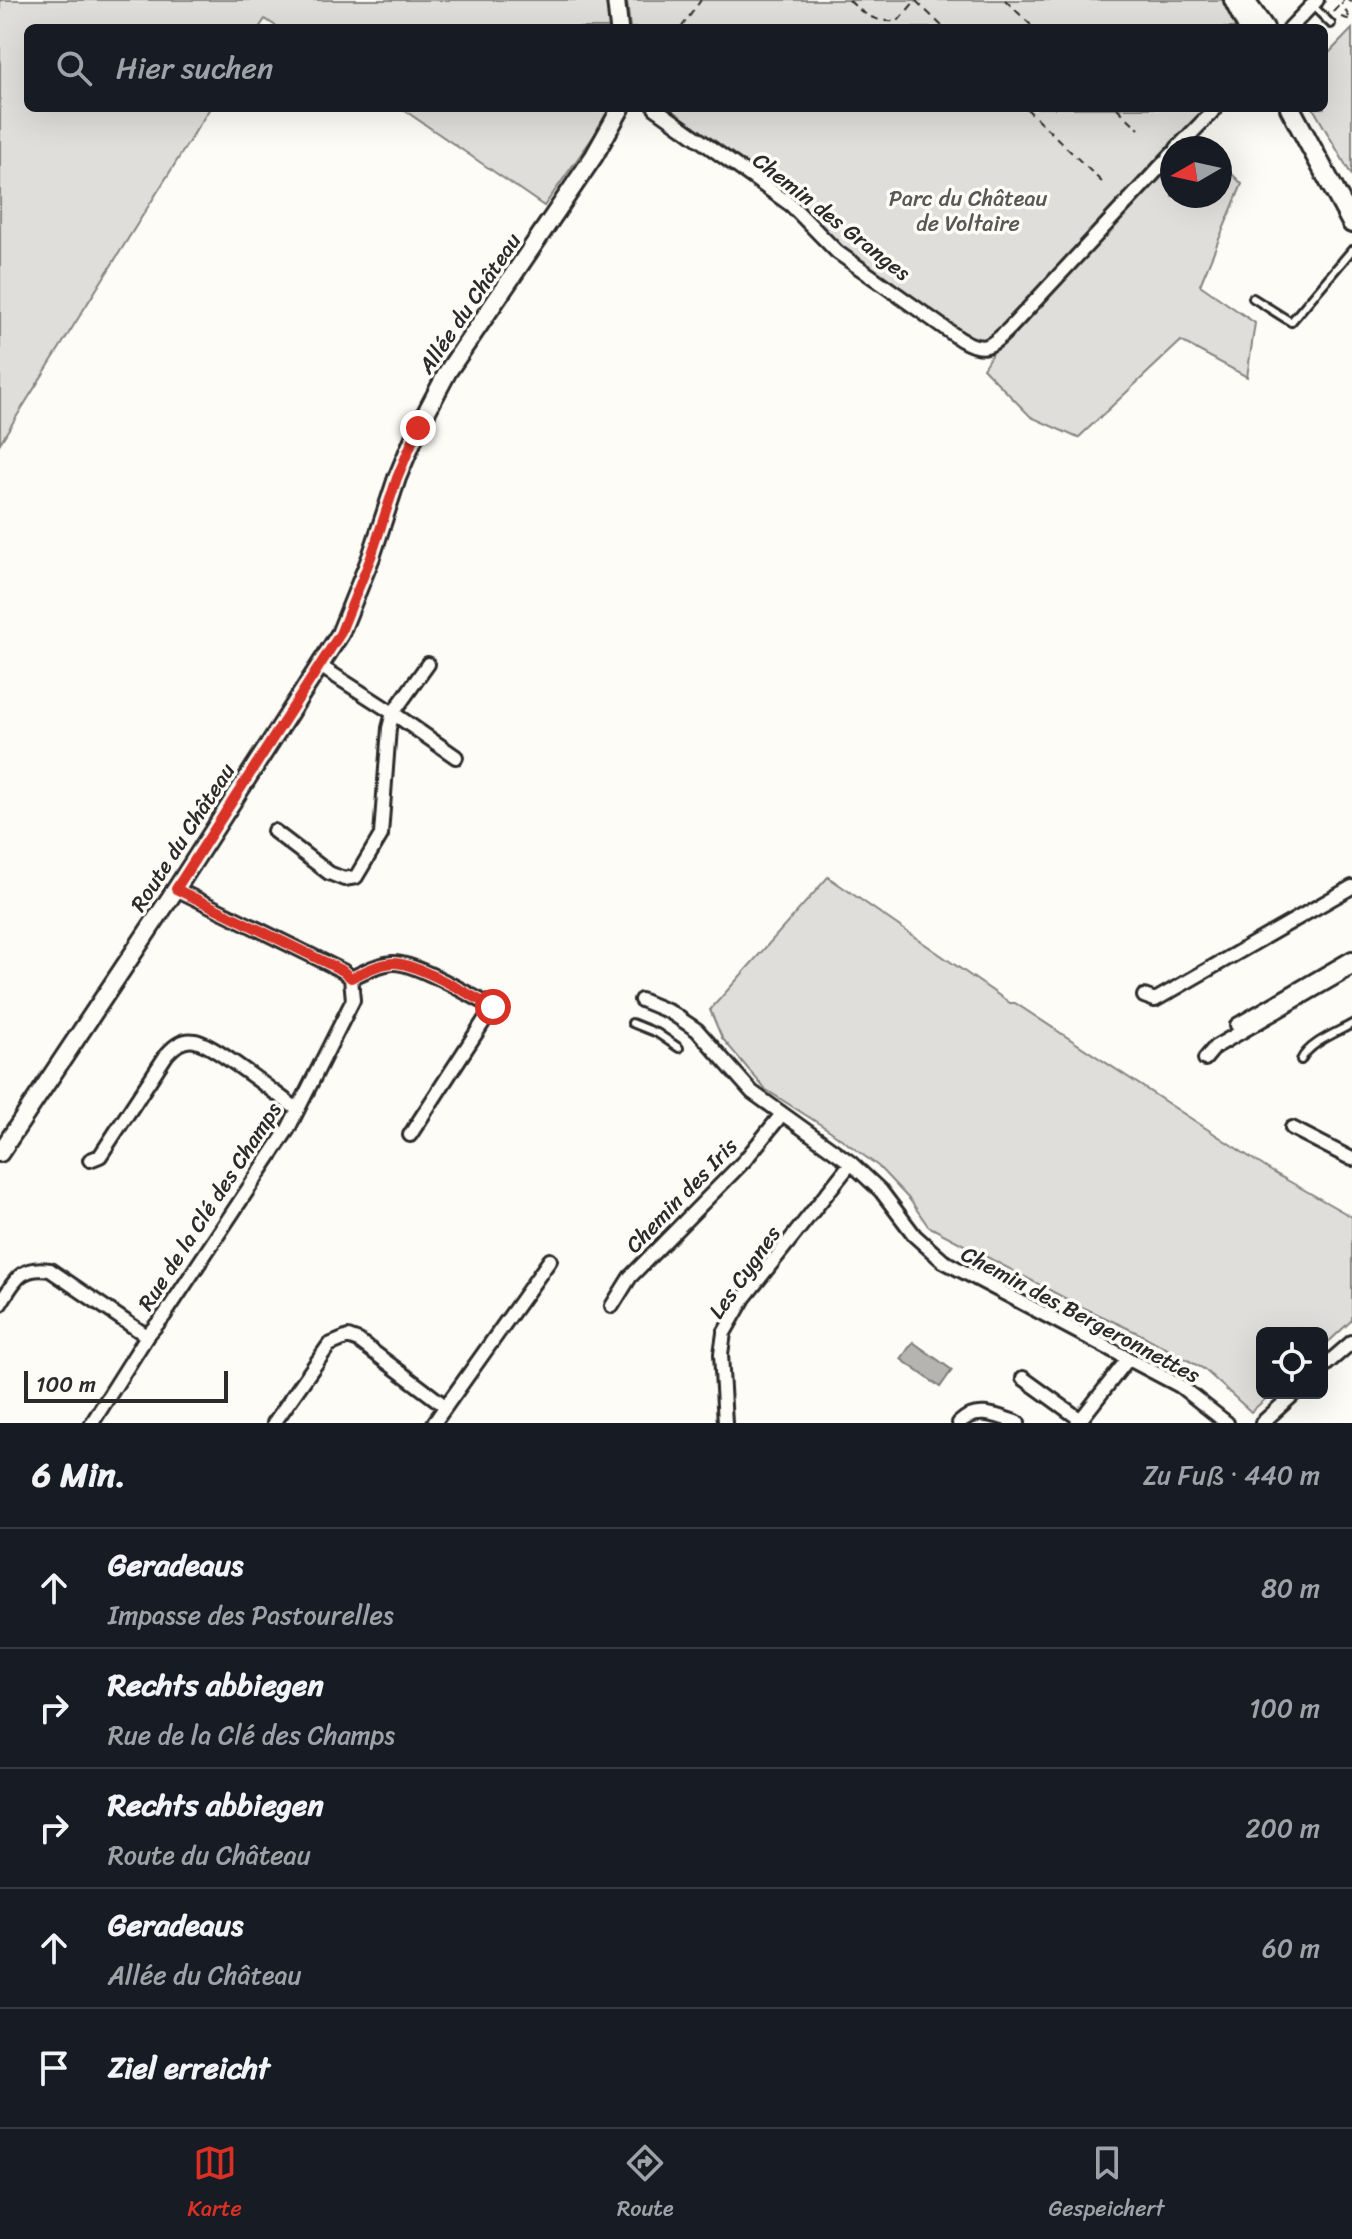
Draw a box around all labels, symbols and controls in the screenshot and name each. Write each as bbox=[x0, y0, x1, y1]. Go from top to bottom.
search box bbox=[24, 24, 1328, 112]
text: Hier suchen bbox=[116, 41, 273, 95]
icon: search bbox=[52, 46, 96, 90]
north arrow bbox=[1160, 136, 1232, 208]
street label: Chemin des Granges bbox=[744, 142, 919, 291]
park label: Parc du Château de Voltaire bbox=[889, 179, 1047, 243]
street label: Allée du Château bbox=[407, 224, 531, 383]
route end bbox=[400, 410, 436, 446]
street label: Route du Château bbox=[119, 755, 246, 920]
route start bbox=[475, 989, 511, 1025]
street label: Rue de la Clé des Champs bbox=[127, 1094, 292, 1319]
street label: Chemin des Iris bbox=[616, 1128, 748, 1263]
street label: Les Cygnes bbox=[698, 1217, 792, 1327]
street label: Chemin des Bergeronnettes bbox=[954, 1235, 1208, 1395]
map controls bbox=[1256, 1327, 1328, 1399]
button: locate bbox=[1256, 1327, 1328, 1399]
text: 100 m bbox=[36, 1365, 96, 1404]
scale bar bbox=[24, 1367, 228, 1403]
text: 6 Min. bbox=[32, 1445, 126, 1505]
text: Zu Fuß · 440 m bbox=[1143, 1452, 1320, 1498]
text: Geradeaus bbox=[108, 1538, 243, 1592]
text: 80 m bbox=[1261, 1565, 1320, 1611]
icon: ahead bbox=[32, 1566, 76, 1610]
text: Impasse des Pastourelles bbox=[108, 1592, 394, 1638]
text: Rechts abbiegen bbox=[108, 1658, 324, 1712]
text: 100 m bbox=[1249, 1685, 1320, 1731]
icon: right bbox=[32, 1686, 76, 1730]
text: Rue de la Clé des Champs bbox=[108, 1712, 395, 1758]
text: Rechts abbiegen bbox=[108, 1778, 324, 1832]
text: 200 m bbox=[1245, 1805, 1320, 1851]
icon: right bbox=[32, 1806, 76, 1850]
text: Route du Château bbox=[108, 1832, 311, 1878]
text: Geradeaus bbox=[108, 1898, 243, 1952]
text: 60 m bbox=[1262, 1925, 1320, 1971]
icon: ahead bbox=[32, 1926, 76, 1970]
text: Allée du Château bbox=[108, 1952, 302, 1998]
text: Ziel erreicht bbox=[108, 2041, 270, 2095]
icon: arrive bbox=[32, 2046, 76, 2090]
tab: Karte bbox=[188, 2141, 242, 2228]
tab: Route bbox=[617, 2141, 674, 2228]
tab: Gespeichert bbox=[1049, 2141, 1164, 2228]

